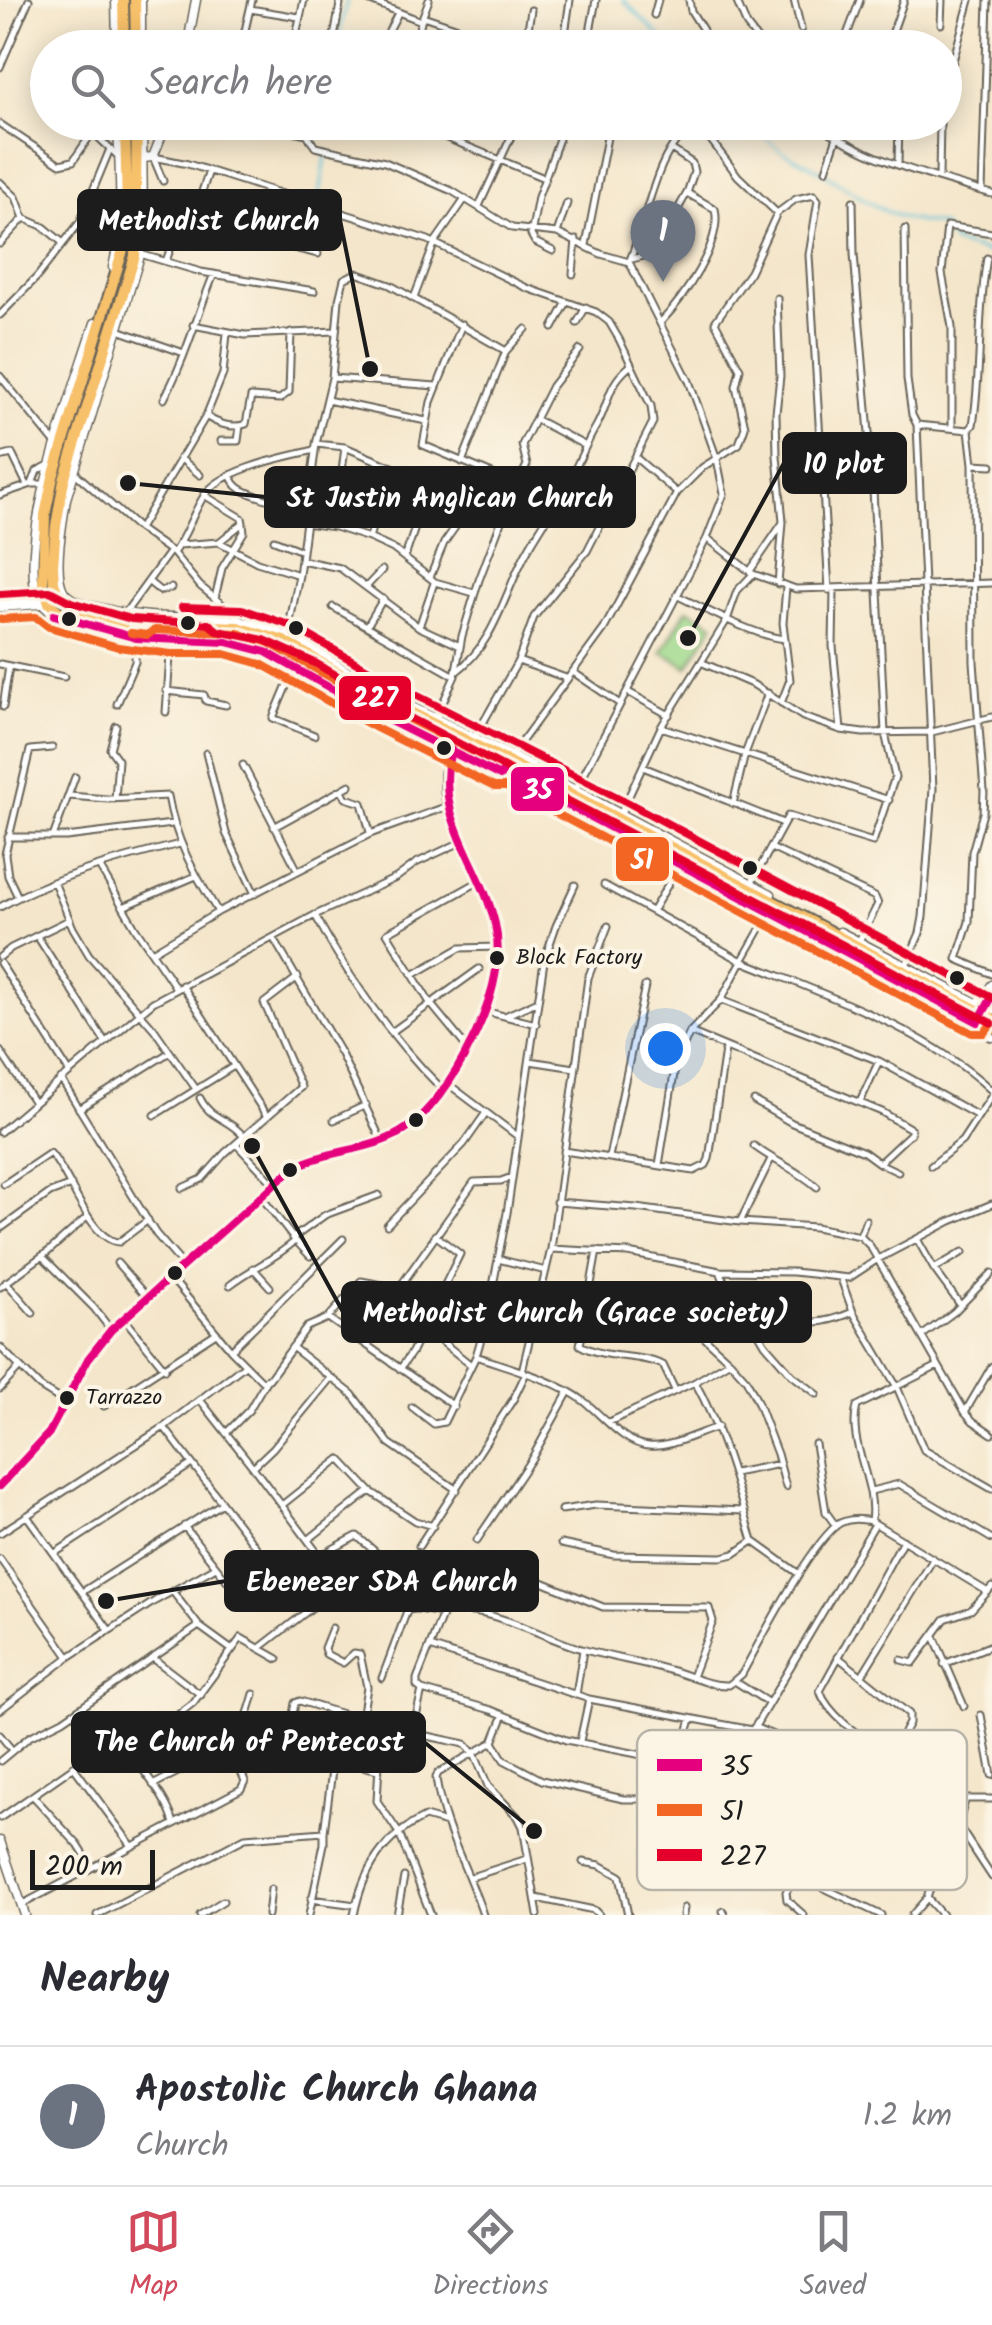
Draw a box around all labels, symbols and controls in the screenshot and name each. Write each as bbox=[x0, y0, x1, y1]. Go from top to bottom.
search box bbox=[30, 30, 962, 140]
text: Search here bbox=[145, 55, 332, 115]
icon: search bbox=[65, 58, 120, 113]
callout: Methodist Church bbox=[79, 191, 340, 249]
text: Methodist Church bbox=[98, 200, 320, 245]
pin: 1 bbox=[630, 200, 696, 282]
callout: 10 plot bbox=[784, 434, 905, 492]
text: 10 plot bbox=[803, 443, 885, 488]
callout: St Justin Anglican Church bbox=[266, 468, 634, 526]
text: St Justin Anglican Church bbox=[286, 477, 614, 522]
unlabelled marker bbox=[59, 609, 79, 629]
unlabelled marker bbox=[178, 613, 198, 633]
unlabelled marker bbox=[286, 618, 306, 638]
line badge: 227 bbox=[337, 674, 413, 722]
text: 227 bbox=[352, 677, 399, 722]
unlabelled marker bbox=[434, 738, 454, 758]
line badge: 35 bbox=[509, 765, 566, 813]
text: 35 bbox=[522, 769, 556, 814]
line badge: 51 bbox=[614, 835, 671, 883]
text: 51 bbox=[630, 839, 654, 884]
unlabelled marker bbox=[740, 858, 760, 878]
place label: Block Factory bbox=[516, 941, 643, 976]
marker: Block Factory bbox=[487, 948, 507, 968]
unlabelled marker bbox=[947, 968, 967, 988]
your location bbox=[640, 1023, 691, 1074]
unlabelled marker bbox=[406, 1110, 426, 1130]
unlabelled marker bbox=[280, 1160, 300, 1180]
unlabelled marker bbox=[165, 1263, 185, 1283]
callout: Methodist Church (Grace society) bbox=[343, 1283, 810, 1341]
text: Methodist Church (Grace society) bbox=[362, 1292, 790, 1337]
place label: Tarrazzo bbox=[86, 1381, 162, 1416]
marker: Tarrazzo bbox=[57, 1388, 77, 1408]
callout: Ebenezer SDA Church bbox=[226, 1552, 537, 1610]
text: Ebenezer SDA Church bbox=[247, 1561, 517, 1606]
callout: The Church of Pentecost bbox=[73, 1713, 424, 1771]
text: The Church of Pentecost bbox=[93, 1721, 405, 1766]
legend bbox=[637, 1730, 967, 1890]
text: 35 bbox=[720, 1745, 753, 1790]
text: 51 bbox=[720, 1790, 744, 1835]
text: 227 bbox=[720, 1835, 767, 1880]
scale bar bbox=[30, 1845, 155, 1890]
text: 200 m bbox=[45, 1845, 123, 1890]
text: Nearby bbox=[40, 1947, 169, 2014]
text: Apostolic Church Ghana bbox=[135, 2061, 538, 2121]
text: 1 bbox=[68, 2091, 77, 2142]
text: 1.2 km bbox=[862, 2091, 952, 2142]
text: Church bbox=[135, 2121, 229, 2172]
tab: Map bbox=[126, 2204, 181, 2309]
tab: Directions bbox=[432, 2204, 548, 2309]
tab: Saved bbox=[800, 2204, 866, 2309]

